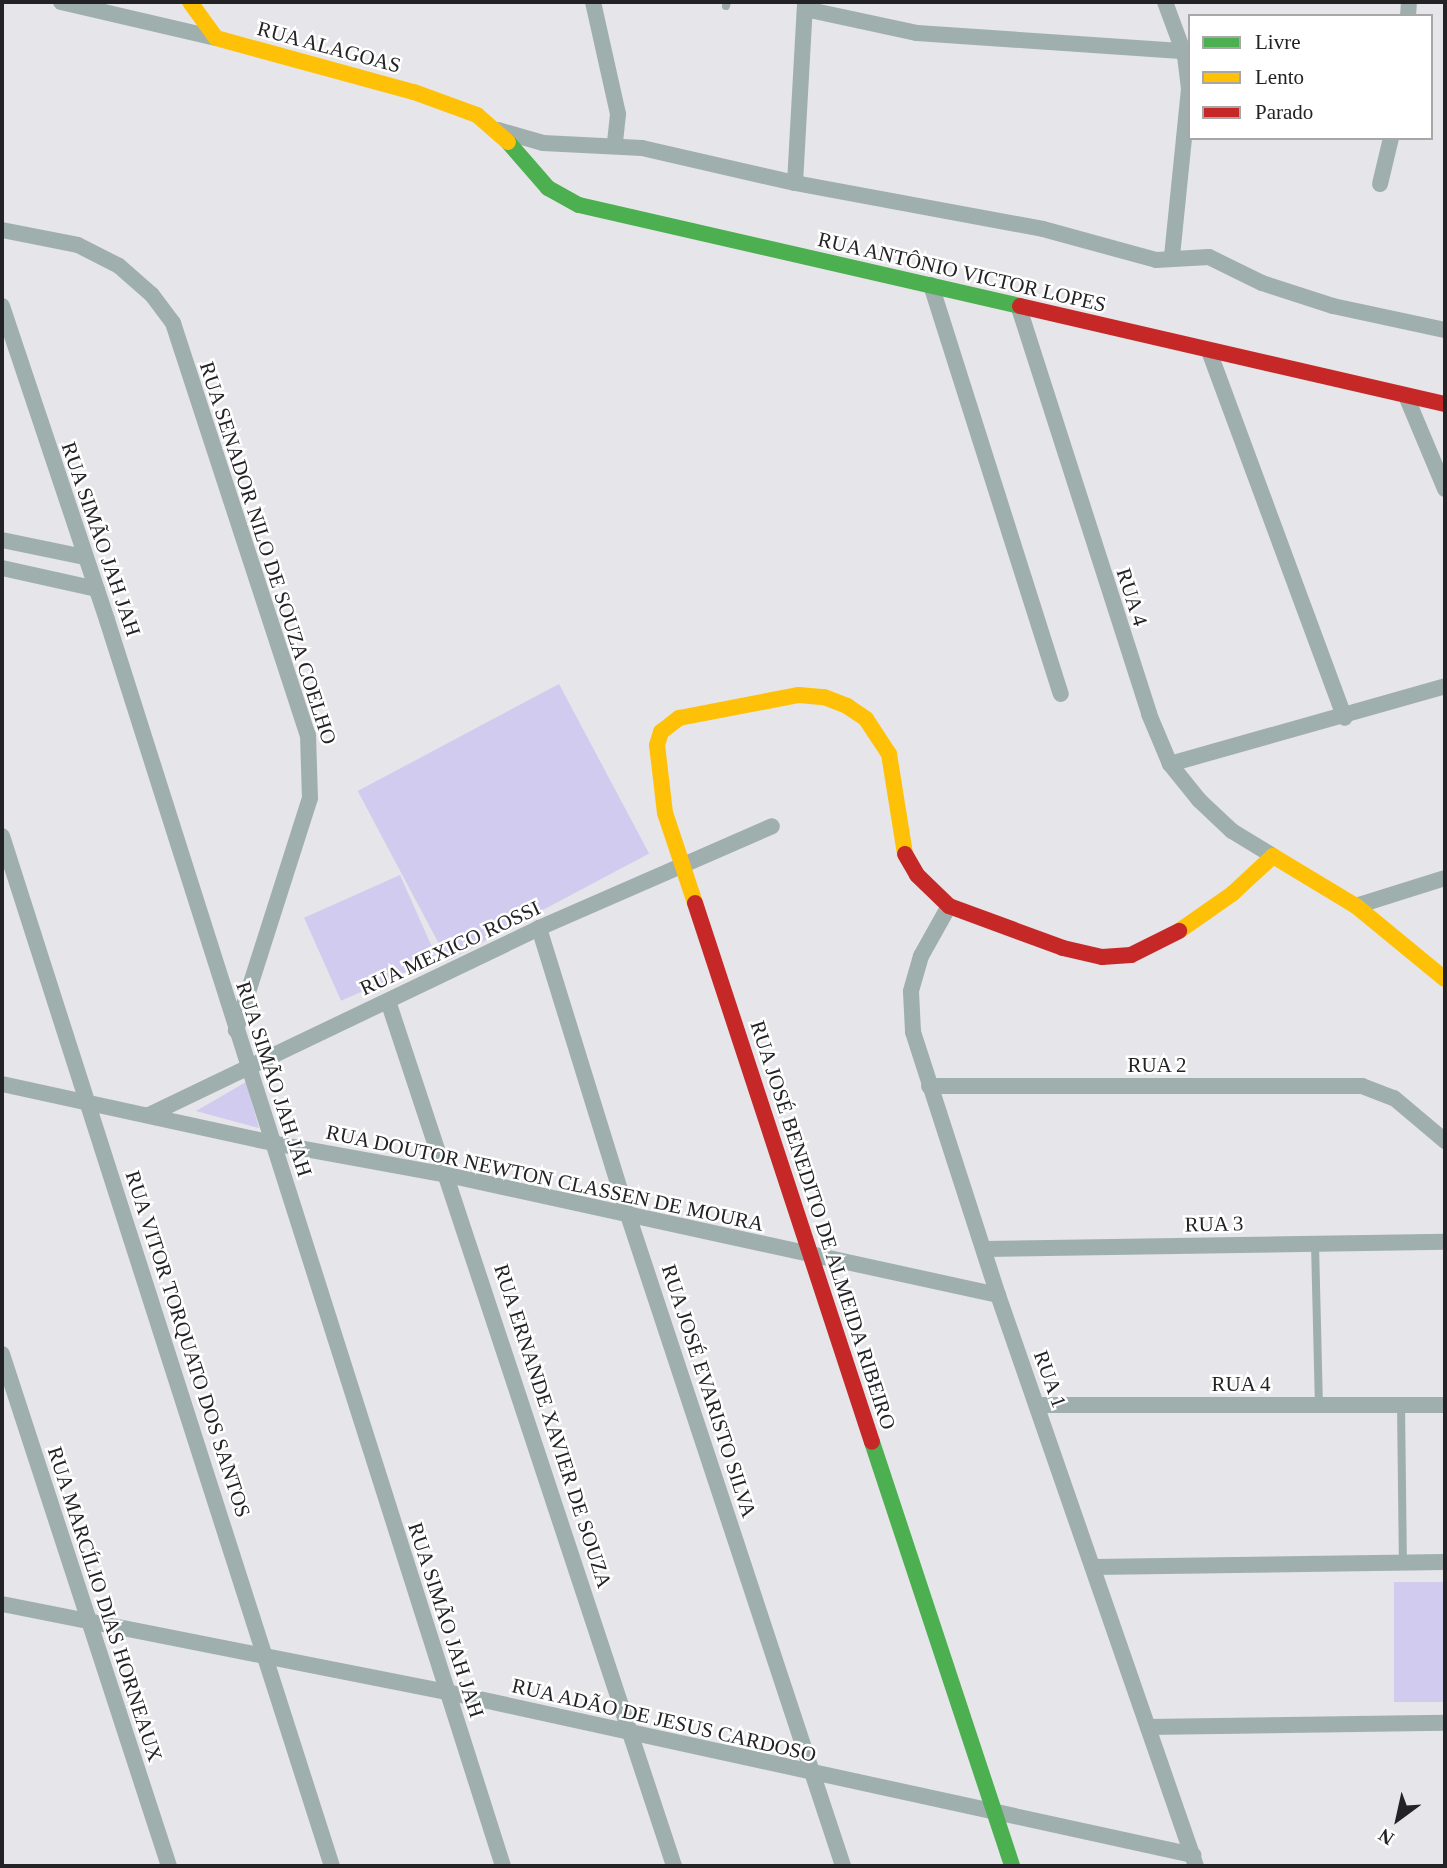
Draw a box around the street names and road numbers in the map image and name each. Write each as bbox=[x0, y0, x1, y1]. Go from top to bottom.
street label: RUA ALAGOAS bbox=[253, 15, 405, 79]
street label: RUA ANTÔNIO VICTOR LOPES bbox=[814, 226, 1110, 318]
street label: RUA SENADOR NILO DE SOUZA COELHO bbox=[194, 357, 342, 749]
street label: RUA SIMÃO JAH JAH bbox=[56, 438, 146, 640]
street label: RUA 4 bbox=[1111, 565, 1153, 629]
street label: RUA MEXICO ROSSI bbox=[355, 895, 545, 1001]
street label: RUA SIMÃO JAH JAH bbox=[230, 978, 318, 1180]
street label: RUA JOSÉ BENEDITO DE ALMEIDA RIBEIRO bbox=[744, 1016, 902, 1434]
street label: RUA 2 bbox=[1127, 1052, 1187, 1078]
street label: RUA DOUTOR NEWTON CLASSEN DE MOURA bbox=[323, 1119, 767, 1237]
street label: RUA VITOR TORQUATO DOS SANTOS bbox=[120, 1167, 256, 1521]
street label: RUA 3 bbox=[1184, 1211, 1244, 1237]
street label: RUA ERNANDE XAVIER DE SOUZA bbox=[488, 1260, 618, 1592]
street label: RUA JOSÉ EVARISTO SILVA bbox=[656, 1261, 762, 1521]
street label: RUA 1 bbox=[1028, 1346, 1072, 1412]
street label: RUA 4 bbox=[1211, 1371, 1271, 1397]
street label: RUA MARCÍLIO DIAS HORNEAUX bbox=[42, 1443, 168, 1765]
street label: RUA SIMÃO JAH JAH bbox=[402, 1519, 490, 1721]
street label: RUA ADÃO DE JESUS CARDOSO bbox=[508, 1672, 820, 1768]

